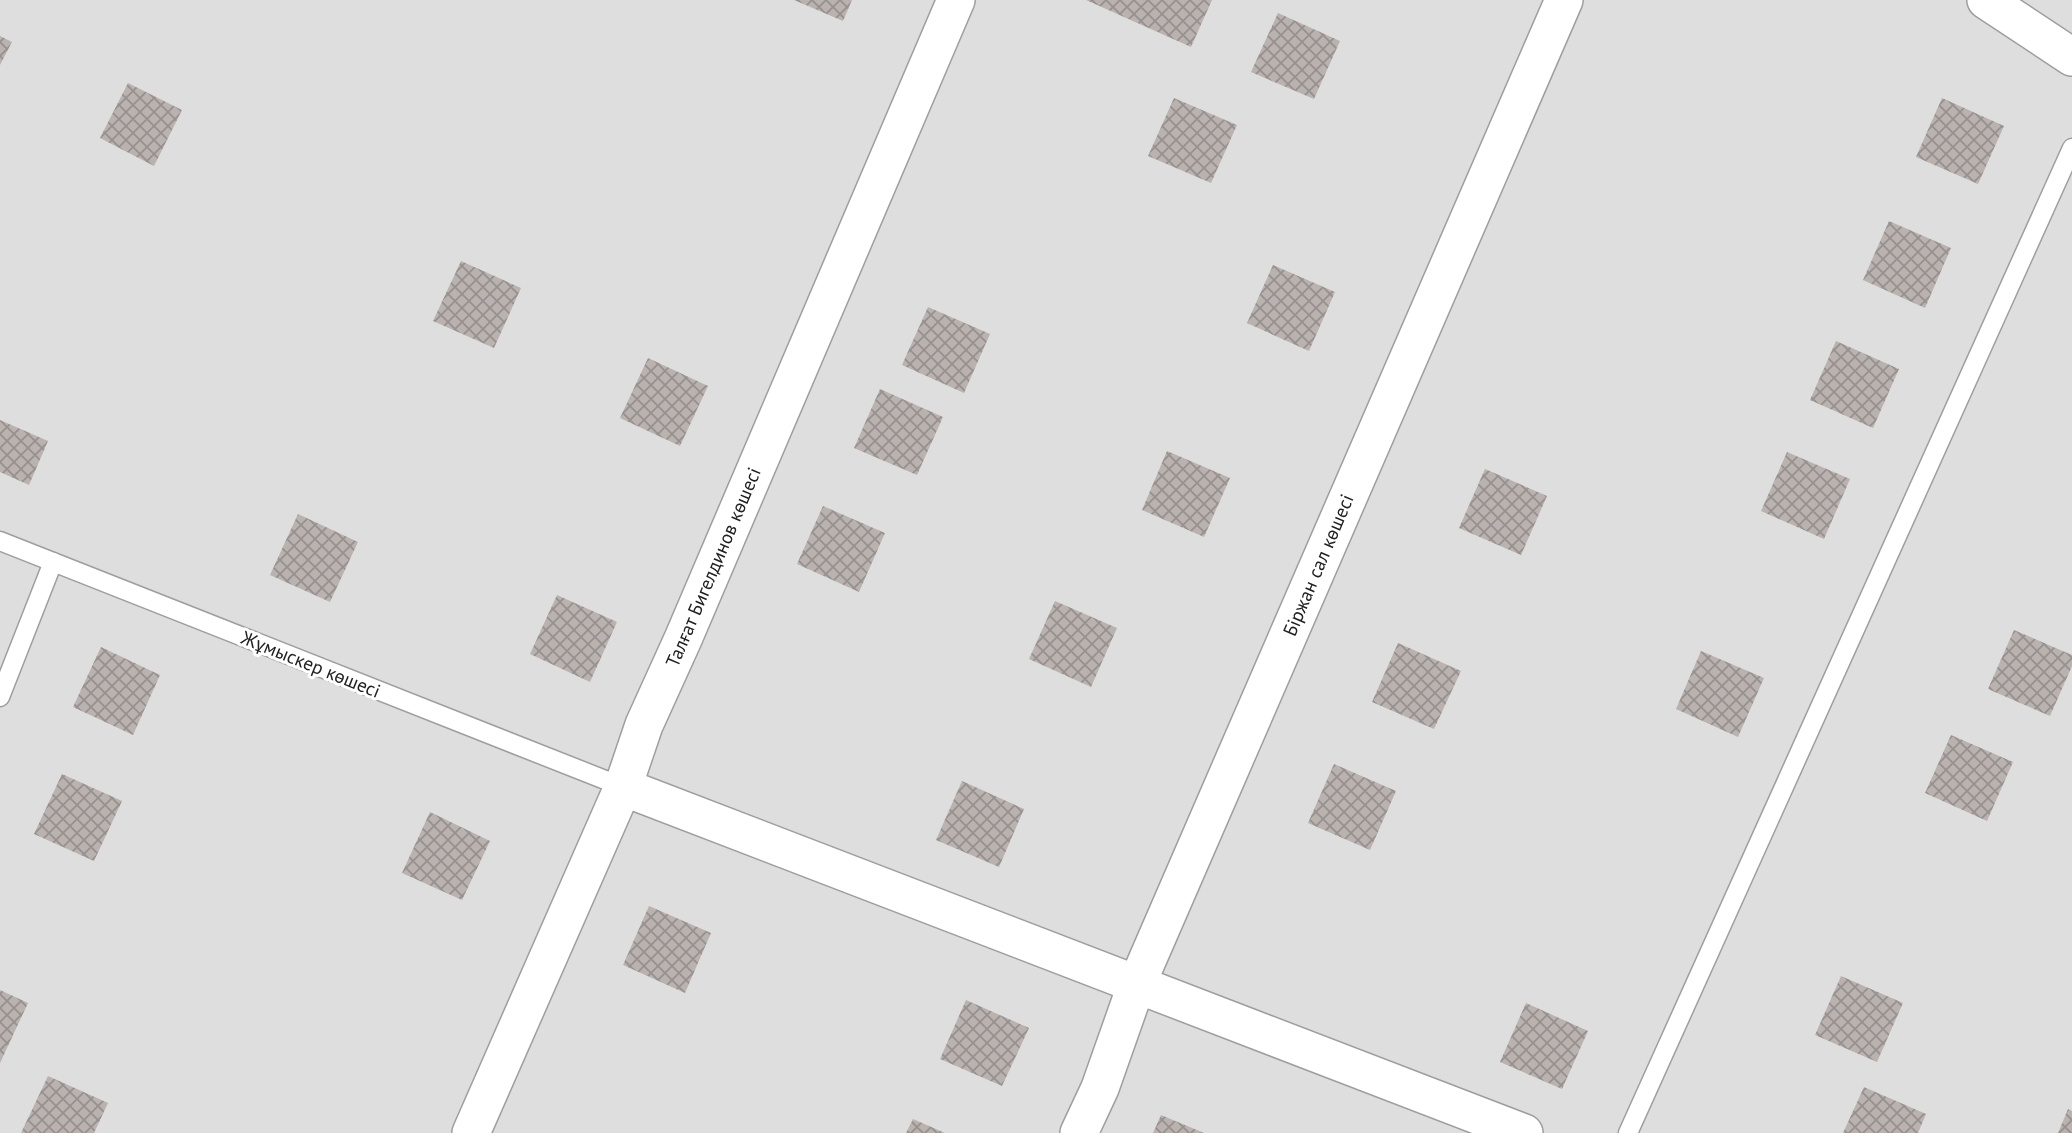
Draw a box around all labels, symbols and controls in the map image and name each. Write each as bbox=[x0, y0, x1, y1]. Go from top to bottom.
street label: Талғат Бигелдинов көшесі bbox=[660, 464, 766, 670]
street label: Біржан сал көшесі bbox=[1277, 490, 1359, 640]
street label: Жұмыскер көшесі bbox=[237, 625, 384, 703]

